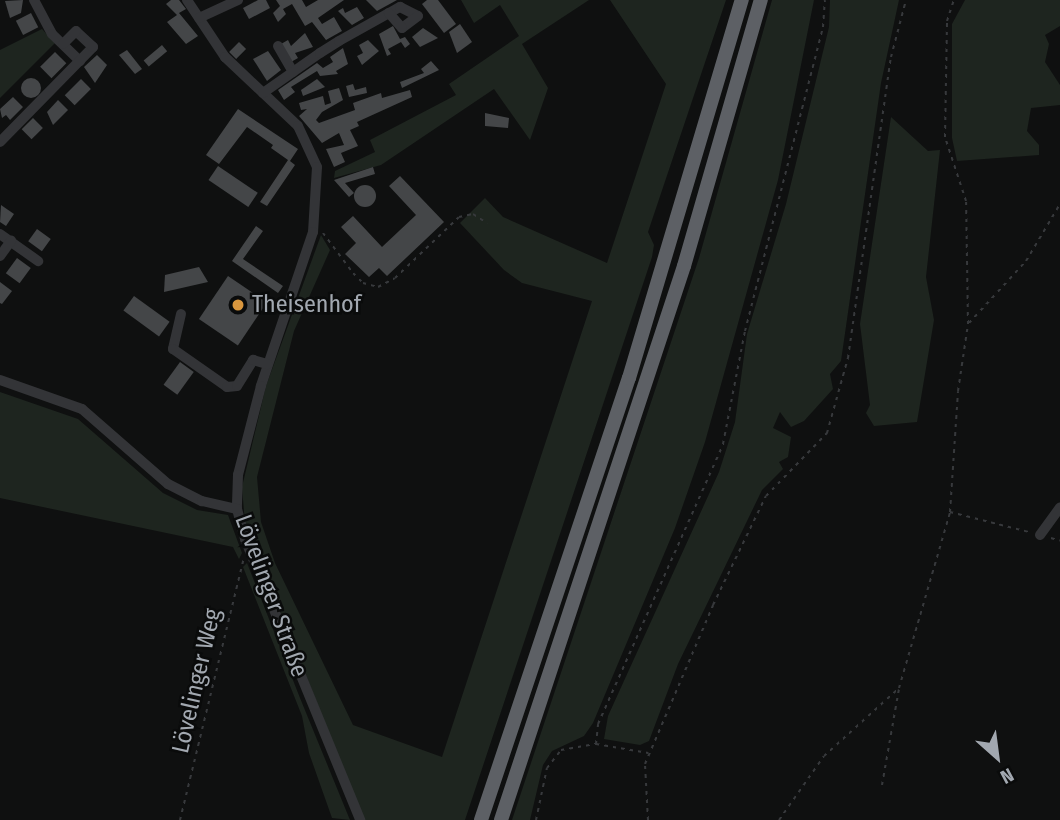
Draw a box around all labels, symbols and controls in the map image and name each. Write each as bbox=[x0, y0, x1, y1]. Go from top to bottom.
place label: Theisenhof bbox=[252, 291, 361, 319]
marker: Theisenhof bbox=[230, 297, 246, 313]
street label: Lövelinger Straße bbox=[228, 511, 314, 681]
street label: Lövelinger Weg bbox=[166, 606, 228, 756]
north arrow bbox=[962, 722, 1032, 792]
text: N bbox=[997, 763, 1018, 789]

